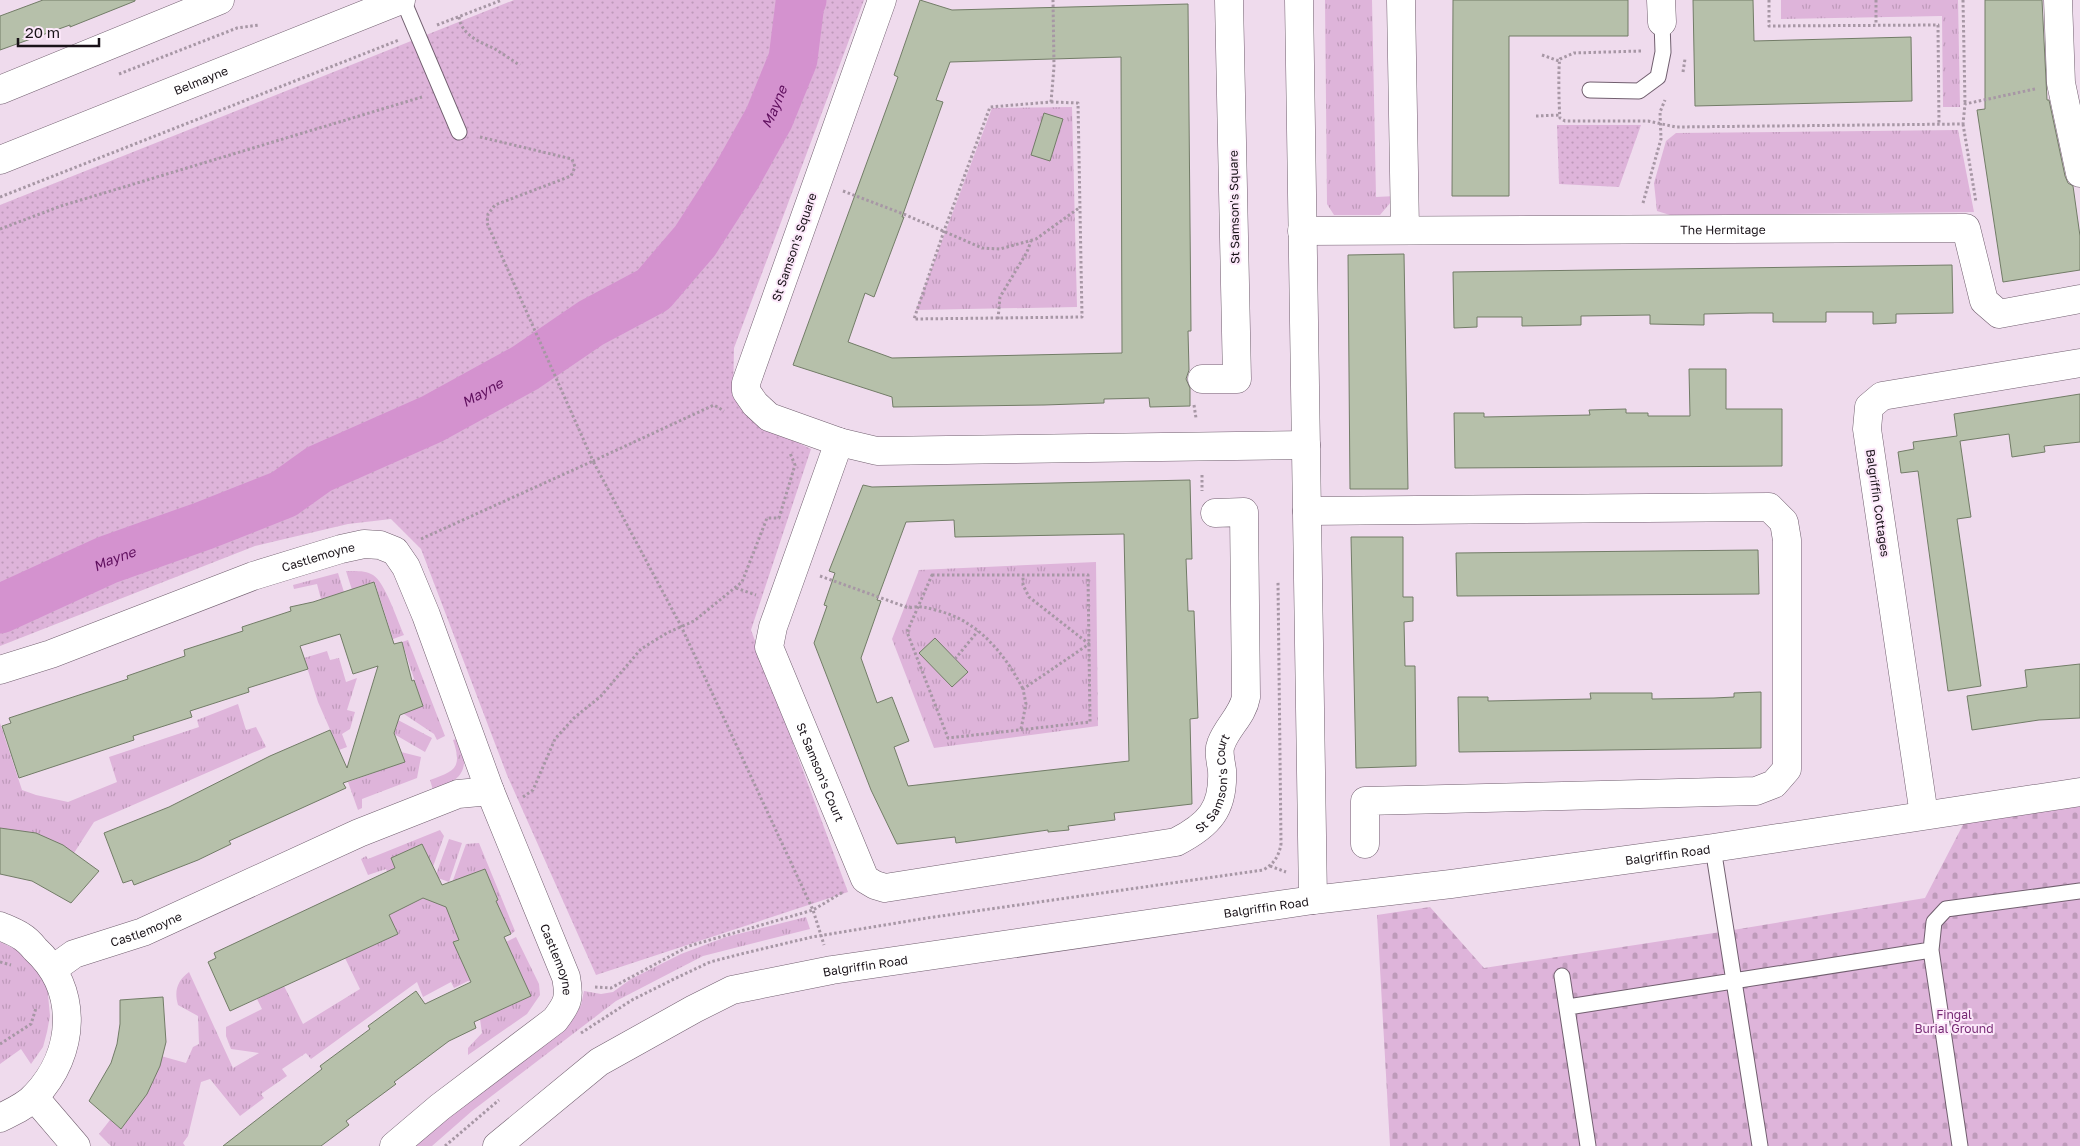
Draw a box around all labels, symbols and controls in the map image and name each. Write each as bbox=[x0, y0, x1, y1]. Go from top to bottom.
scale bar bbox=[18, 15, 99, 47]
text: 20 m bbox=[25, 23, 60, 41]
street label: Belmayne bbox=[171, 62, 230, 98]
water label: Mayne bbox=[757, 82, 790, 131]
street label: St Samson's Square bbox=[1226, 150, 1242, 264]
street label: St Samson's Square bbox=[768, 191, 820, 303]
street label: The Hermitage bbox=[1680, 221, 1766, 237]
water label: Mayne bbox=[458, 373, 506, 410]
street label: Balgriffin Cottages bbox=[1863, 448, 1893, 558]
street label: Castlemoyne bbox=[280, 539, 356, 574]
water label: Mayne bbox=[90, 542, 138, 574]
street label: St Samson's Court bbox=[794, 720, 848, 824]
street label: St Samson's Court bbox=[1192, 731, 1232, 836]
street label: Balgriffin Road bbox=[1624, 841, 1711, 868]
street label: Balgriffin Road bbox=[1223, 893, 1310, 920]
street label: Castlemoyne bbox=[108, 908, 184, 949]
street label: Castlemoyne bbox=[537, 921, 575, 995]
street label: Balgriffin Road bbox=[821, 952, 909, 979]
park label: Fingal Burial Ground bbox=[1914, 1007, 1994, 1036]

